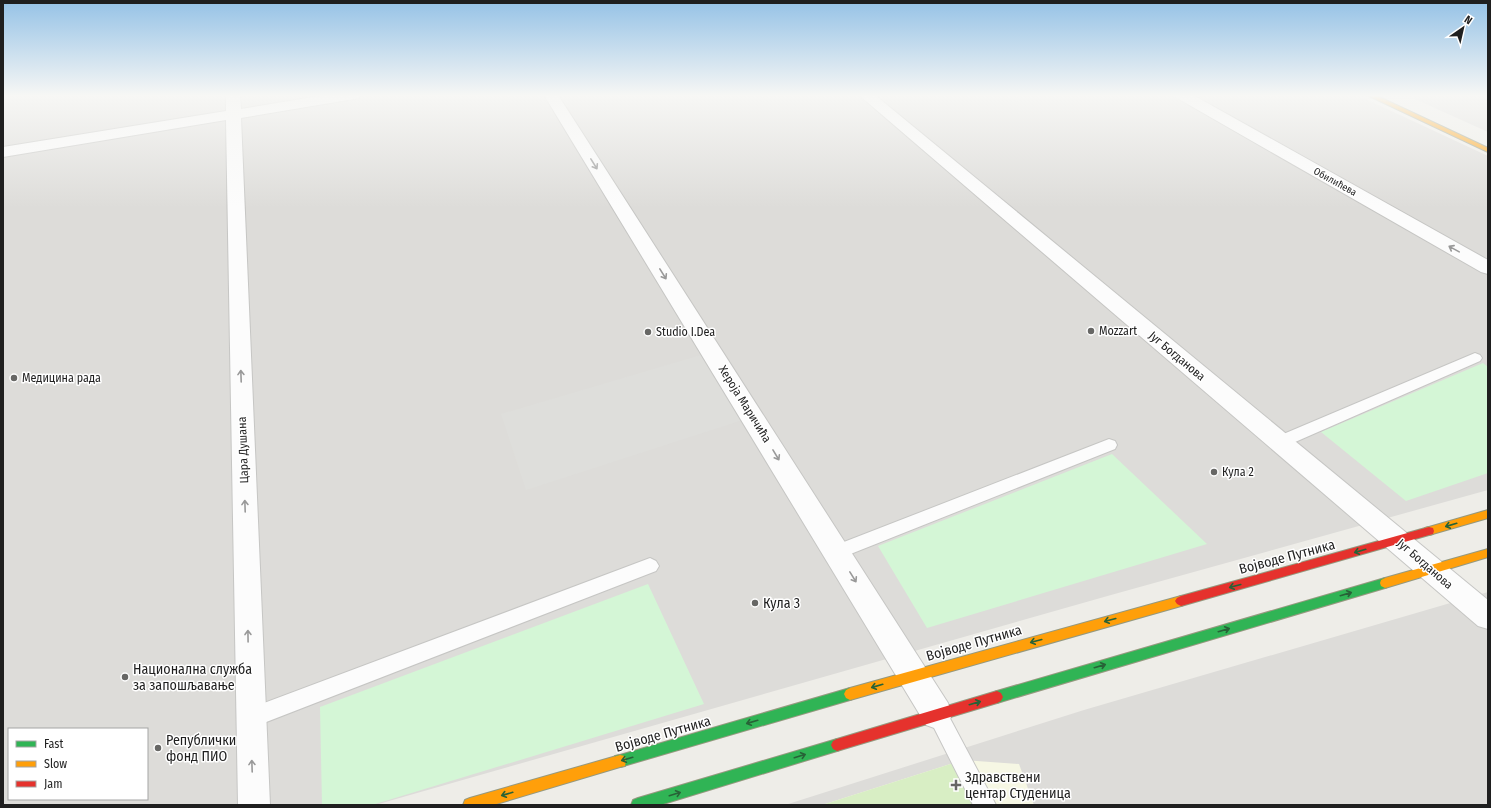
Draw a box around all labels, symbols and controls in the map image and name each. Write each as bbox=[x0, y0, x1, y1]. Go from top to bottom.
north arrow bbox=[1443, 8, 1483, 48]
text: N bbox=[1462, 13, 1475, 27]
one-way arrow bbox=[590, 158, 598, 170]
street label: Обилићева bbox=[1311, 165, 1359, 199]
one-way arrow bbox=[1448, 245, 1460, 253]
one-way arrow bbox=[659, 268, 667, 280]
place label: Mozzart bbox=[1099, 324, 1137, 338]
place label: Studio I.Dea bbox=[656, 325, 715, 339]
marker: Mozzart bbox=[1086, 326, 1096, 336]
marker: Studio I.Dea bbox=[643, 327, 653, 337]
street label: Југ Богданова bbox=[1146, 328, 1208, 384]
street label: Хероја Маричића bbox=[716, 363, 774, 445]
one-way arrow bbox=[237, 370, 245, 383]
place label: Медицина рада bbox=[22, 371, 101, 385]
marker: Медицина рада bbox=[9, 373, 19, 383]
street label: Цара Душана bbox=[235, 416, 251, 484]
one-way arrow bbox=[773, 449, 781, 461]
place label: Кула 2 bbox=[1222, 465, 1254, 479]
marker: Кула 2 bbox=[1209, 467, 1219, 477]
one-way arrow bbox=[241, 500, 249, 513]
one-way arrow bbox=[1444, 522, 1457, 529]
street label: Војводе Путника bbox=[1237, 536, 1337, 578]
street label: Југ Богданова bbox=[1394, 536, 1456, 592]
one-way arrow bbox=[1354, 548, 1367, 555]
one-way arrow bbox=[849, 571, 857, 582]
one-way arrow bbox=[1229, 583, 1242, 590]
one-way arrow bbox=[1340, 590, 1353, 597]
place label: Кула 3 bbox=[763, 595, 800, 612]
marker: Кула 3 bbox=[750, 598, 760, 608]
one-way arrow bbox=[1104, 617, 1117, 624]
street label: Војводе Путника bbox=[924, 621, 1024, 665]
one-way arrow bbox=[1218, 626, 1231, 633]
one-way arrow bbox=[245, 630, 252, 643]
one-way arrow bbox=[1030, 638, 1043, 645]
place label: Национална служба за запошљавање bbox=[133, 661, 252, 694]
one-way arrow bbox=[1093, 662, 1106, 669]
marker: Национална служба за запошљавање bbox=[120, 672, 130, 682]
one-way arrow bbox=[870, 682, 883, 690]
one-way arrow bbox=[968, 699, 981, 706]
street label: Војводе Путника bbox=[613, 712, 713, 756]
one-way arrow bbox=[746, 719, 759, 726]
legend bbox=[8, 728, 148, 800]
place label: Републички фонд ПИО bbox=[166, 732, 236, 765]
text: Fast bbox=[44, 737, 63, 751]
marker: Републички фонд ПИО bbox=[153, 743, 163, 753]
one-way arrow bbox=[793, 752, 806, 759]
one-way arrow bbox=[621, 756, 634, 763]
text: Slow bbox=[44, 757, 67, 771]
one-way arrow bbox=[248, 760, 256, 773]
place label: Здравствени центар Студеница bbox=[965, 769, 1071, 802]
text: Jam bbox=[44, 777, 62, 791]
marker: Здравствени центар Студеница bbox=[950, 779, 962, 791]
one-way arrow bbox=[669, 790, 682, 797]
one-way arrow bbox=[501, 791, 514, 798]

